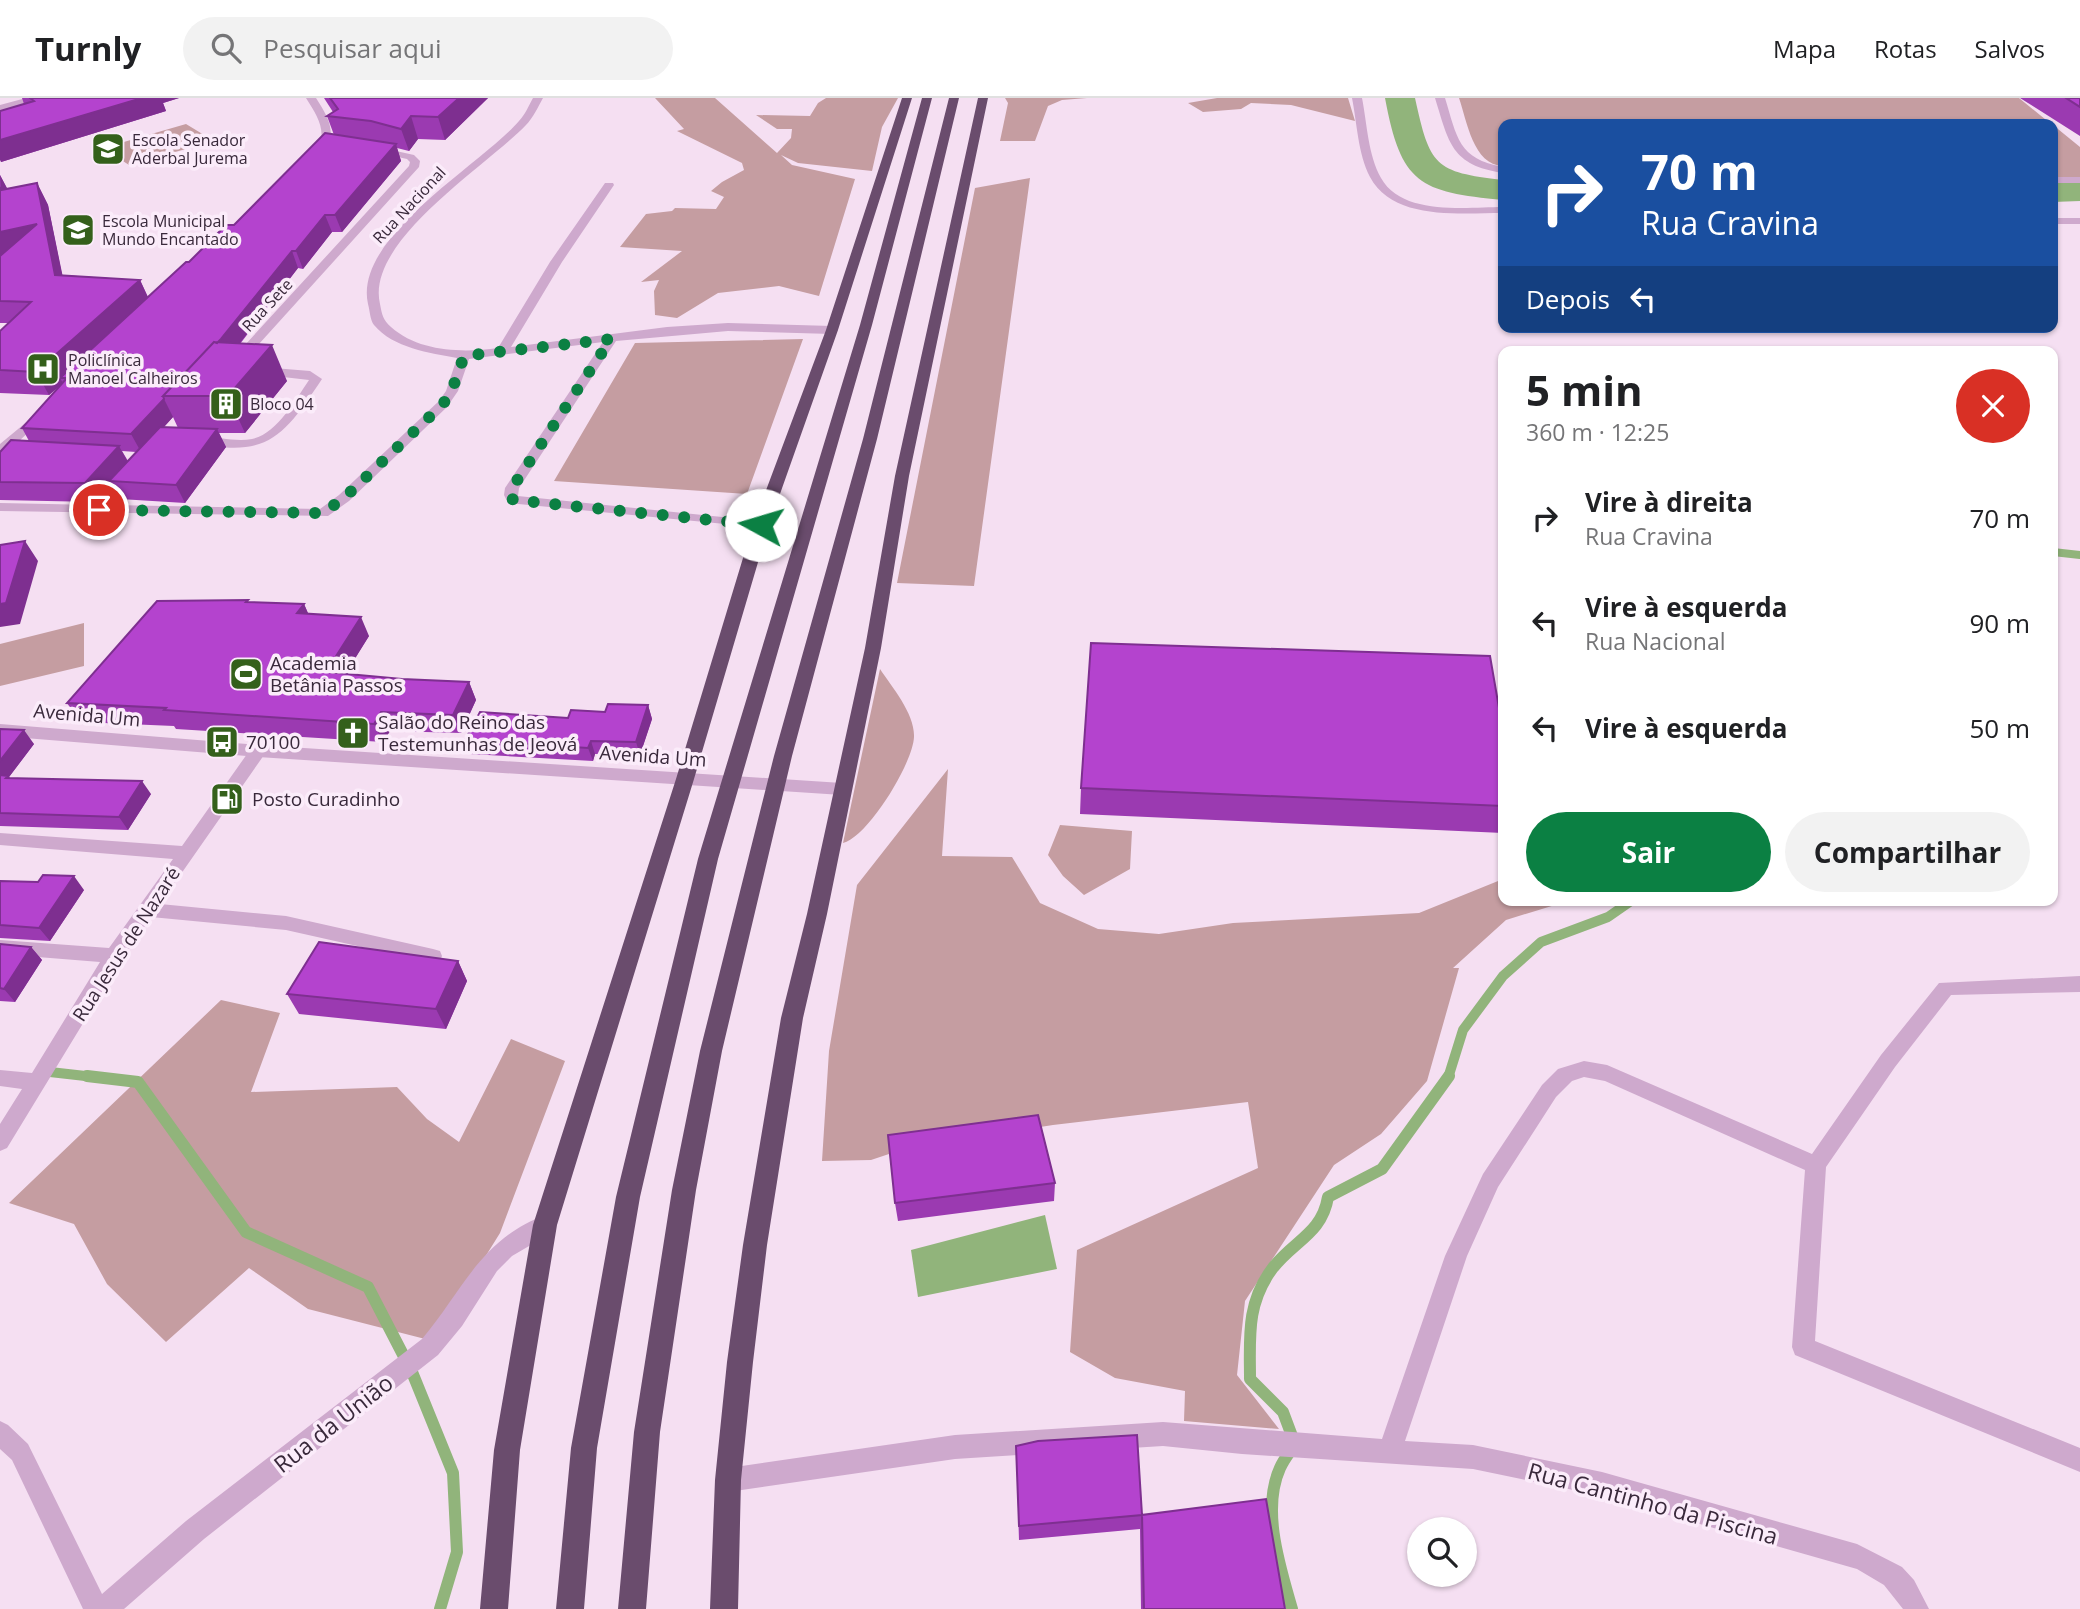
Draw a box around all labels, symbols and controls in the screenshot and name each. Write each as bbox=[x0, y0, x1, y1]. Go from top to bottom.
search box bbox=[183, 17, 673, 80]
text: Turnly bbox=[35, 26, 141, 71]
icon: search bbox=[207, 29, 245, 67]
text: Pesquisar aqui bbox=[263, 30, 441, 66]
text: Mapa bbox=[1773, 32, 1836, 65]
text: Rotas bbox=[1874, 32, 1937, 65]
text: Salvos bbox=[1975, 32, 2045, 65]
place label: Escola Senador Aderbal Jurema bbox=[132, 129, 248, 169]
school or university icon: Escola Senador Aderbal Jurema bbox=[89, 130, 127, 168]
text: 70 m bbox=[1641, 138, 1758, 204]
icon: right bbox=[1526, 147, 1617, 238]
street label: Rua Nacional bbox=[368, 162, 450, 248]
text: Rua Cravina bbox=[1641, 201, 1819, 244]
place label: Escola Municipal Mundo Encantado bbox=[102, 210, 239, 250]
school or university icon: Escola Municipal Mundo Encantado bbox=[59, 211, 97, 249]
street label: Rua Sete bbox=[237, 274, 297, 336]
icon: left bbox=[1624, 280, 1662, 318]
text: Depois bbox=[1526, 281, 1610, 317]
place label: Policlínica Manoel Calheiros bbox=[68, 349, 198, 389]
hospital icon: Policlínica Manoel Calheiros bbox=[24, 350, 62, 388]
text: 5 min bbox=[1526, 361, 1643, 418]
button: close bbox=[1956, 369, 2030, 443]
building icon: Bloco 04 bbox=[207, 385, 245, 423]
place label: Bloco 04 bbox=[250, 393, 314, 415]
text: 360 m · 12:25 bbox=[1526, 416, 1669, 448]
pin bbox=[69, 480, 129, 540]
text: Vire à direita bbox=[1585, 484, 1753, 520]
position arrow bbox=[724, 488, 798, 562]
icon: arrive bbox=[80, 491, 118, 529]
icon: right bbox=[1526, 499, 1564, 537]
text: 70 m bbox=[1969, 500, 2030, 536]
text: Rua Cravina bbox=[1585, 520, 1713, 552]
text: Vire à esquerda bbox=[1585, 589, 1787, 625]
icon: left bbox=[1526, 604, 1564, 642]
text: 90 m bbox=[1969, 605, 2030, 641]
text: Rua Nacional bbox=[1585, 625, 1726, 657]
place label: Academia Betânia Passos bbox=[270, 650, 403, 698]
sports icon: Academia Betânia Passos bbox=[227, 655, 265, 693]
street label: Avenida Um bbox=[32, 697, 142, 733]
place label: Salão do Reino das Testemunhas de Jeová bbox=[378, 709, 577, 757]
icon: left bbox=[1526, 709, 1564, 747]
text: Vire à esquerda bbox=[1585, 710, 1787, 746]
text: 50 m bbox=[1969, 710, 2030, 746]
church icon: Salão do Reino das Testemunhas de Jeová bbox=[334, 714, 372, 752]
bus stop icon: 70100 bbox=[203, 723, 241, 761]
place label: 70100 bbox=[246, 729, 300, 755]
street label: Avenida Um bbox=[599, 739, 707, 773]
fuel station icon: Posto Curadinho bbox=[208, 780, 246, 818]
place label: Posto Curadinho bbox=[252, 786, 400, 812]
button: Sair bbox=[1526, 812, 1771, 892]
button: Compartilhar bbox=[1785, 812, 2030, 892]
street label: Rua Jesus de Nazaré bbox=[66, 862, 186, 1026]
street label: Rua da União bbox=[267, 1366, 399, 1480]
street label: Rua Cantinho da Piscina bbox=[1524, 1454, 1782, 1552]
map controls bbox=[1407, 1517, 1477, 1587]
button: search bbox=[1407, 1517, 1477, 1587]

